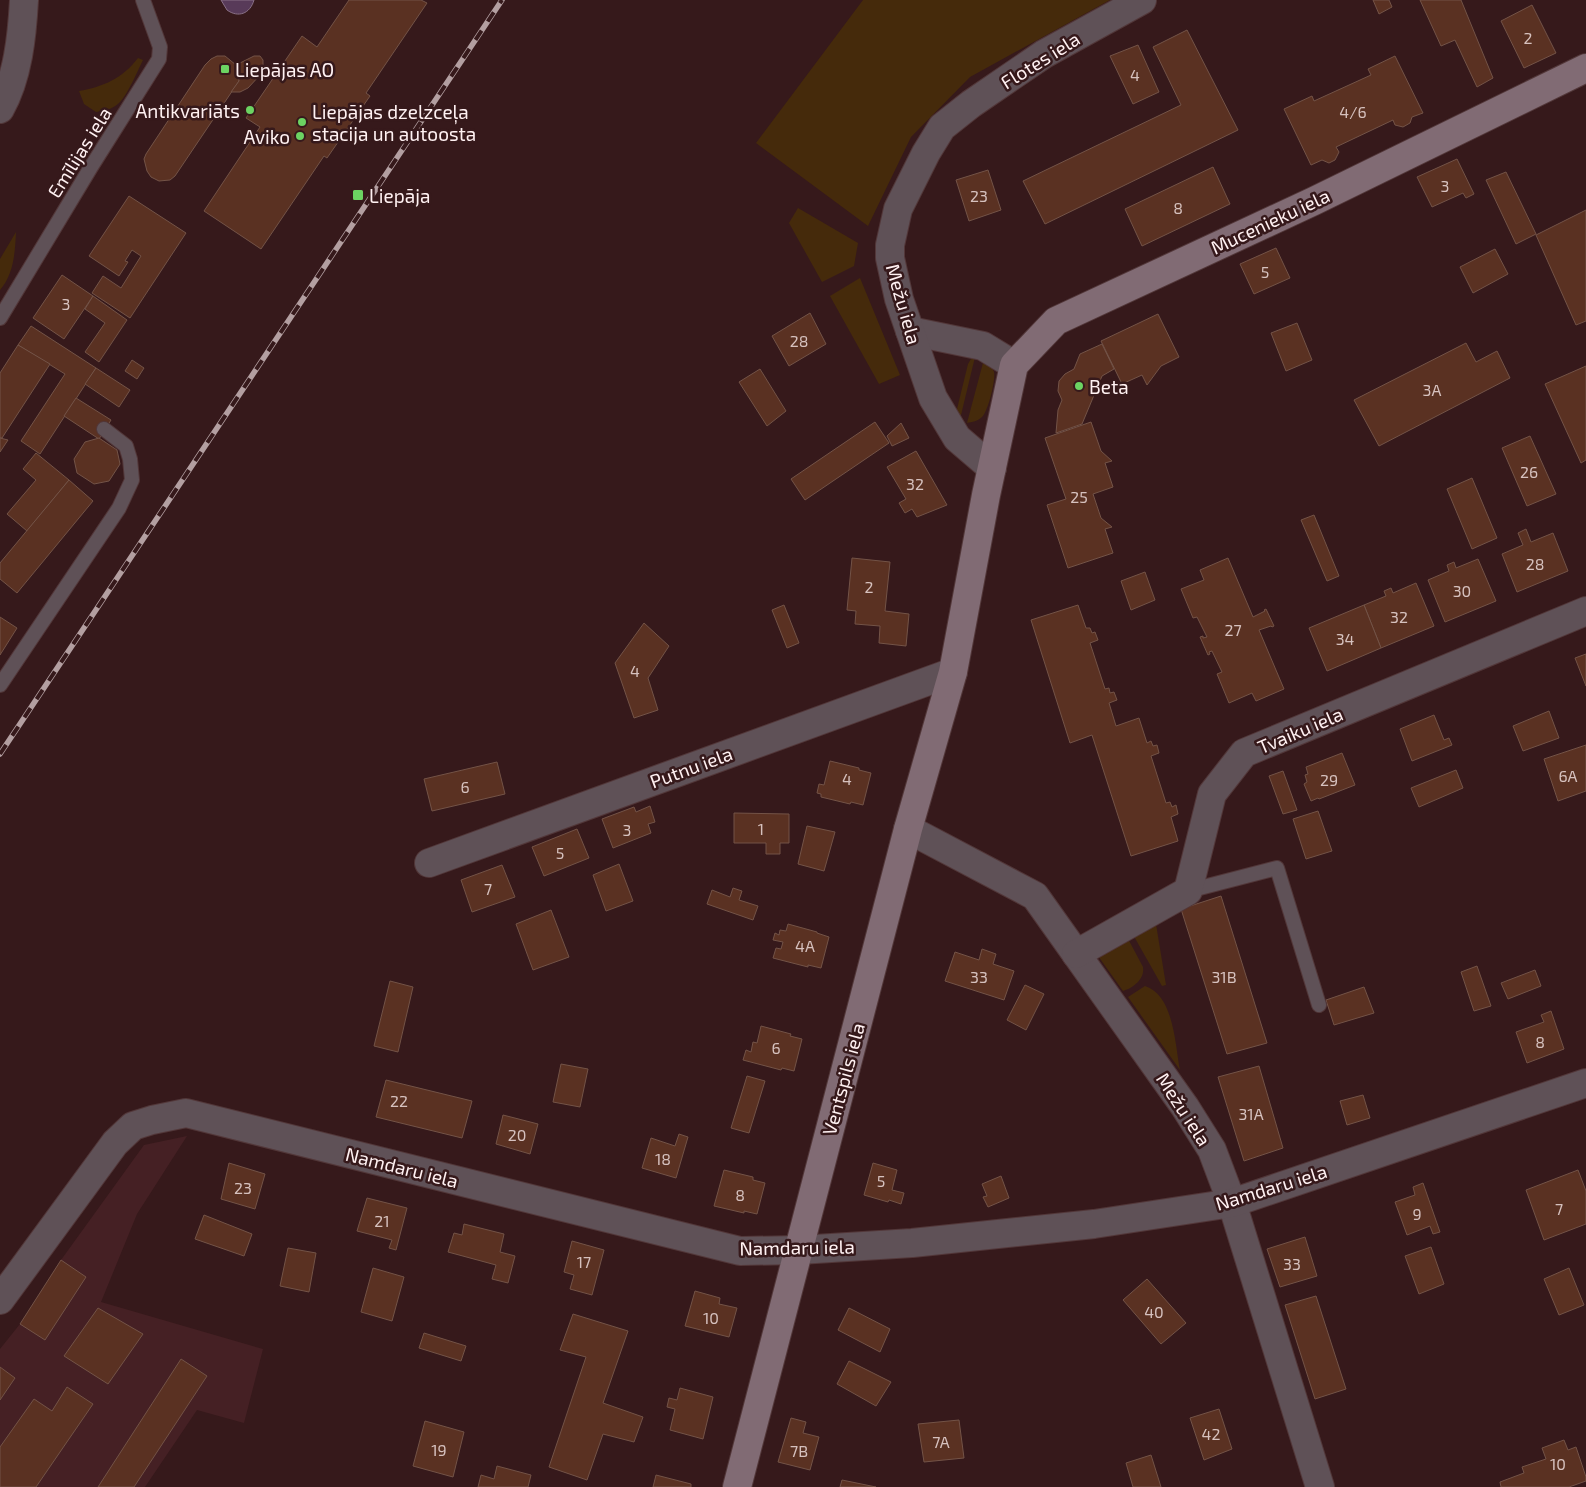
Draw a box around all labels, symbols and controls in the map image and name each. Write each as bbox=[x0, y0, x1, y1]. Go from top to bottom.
street label: Flotes iela bbox=[996, 27, 1084, 93]
house number: 2 bbox=[1524, 28, 1533, 47]
place label: Liepājas AO bbox=[235, 58, 334, 81]
marker: Liepājas AO bbox=[219, 63, 231, 75]
house number: 4 bbox=[1130, 65, 1140, 84]
place label: Antikvariāts bbox=[135, 99, 240, 122]
place label: Liepājas dzelzceļa stacija un autoosta bbox=[312, 100, 476, 145]
street label: Emīlijas iela bbox=[42, 102, 116, 202]
house number: 4/6 bbox=[1339, 102, 1367, 121]
marker: Antikvariāts bbox=[244, 104, 256, 116]
marker: Liepājas dzelzceļa stacija un autoosta bbox=[296, 116, 308, 128]
place label: Aviko bbox=[244, 125, 290, 148]
marker: Aviko bbox=[294, 130, 306, 142]
house number: 3 bbox=[1441, 176, 1449, 195]
street label: Mucenieku iela bbox=[1207, 183, 1333, 259]
place label: Liepāja bbox=[369, 184, 430, 207]
house number: 23 bbox=[970, 186, 988, 205]
marker: Liepāja bbox=[351, 188, 365, 202]
house number: 8 bbox=[1173, 198, 1183, 217]
street label: Mežu iela bbox=[882, 261, 926, 347]
house number: 5 bbox=[1261, 262, 1269, 281]
house number: 3 bbox=[62, 294, 70, 313]
house number: 28 bbox=[790, 331, 808, 350]
place label: Beta bbox=[1089, 375, 1129, 398]
marker: Beta bbox=[1073, 380, 1085, 392]
house number: 3A bbox=[1423, 380, 1441, 399]
house number: 26 bbox=[1520, 462, 1538, 481]
house number: 32 bbox=[906, 474, 924, 493]
house number: 25 bbox=[1070, 487, 1088, 506]
house number: 28 bbox=[1526, 554, 1544, 573]
house number: 2 bbox=[865, 577, 874, 596]
house number: 30 bbox=[1453, 581, 1471, 600]
house number: 32 bbox=[1390, 607, 1408, 626]
house number: 27 bbox=[1224, 620, 1242, 639]
house number: 34 bbox=[1336, 629, 1355, 648]
house number: 4 bbox=[630, 661, 640, 680]
street label: Tvaiku iela bbox=[1254, 702, 1346, 758]
street label: Putnu iela bbox=[646, 741, 736, 793]
house number: 6A bbox=[1558, 766, 1578, 785]
house number: 4 bbox=[842, 769, 852, 788]
house number: 29 bbox=[1320, 770, 1338, 789]
house number: 6 bbox=[460, 777, 470, 796]
house number: 1 bbox=[758, 819, 764, 838]
house number: 3 bbox=[623, 820, 631, 839]
house number: 5 bbox=[556, 843, 564, 862]
house number: 7 bbox=[484, 879, 492, 898]
house number: 4A bbox=[795, 936, 815, 955]
house number: 33 bbox=[970, 967, 988, 986]
house number: 31B bbox=[1211, 967, 1237, 986]
street label: Ventspils iela bbox=[817, 1020, 869, 1138]
house number: 8 bbox=[1535, 1032, 1545, 1051]
house number: 6 bbox=[771, 1038, 781, 1057]
street label: Mežu iela bbox=[1152, 1068, 1216, 1150]
house number: 22 bbox=[390, 1091, 408, 1110]
house number: 31A bbox=[1238, 1104, 1264, 1123]
house number: 20 bbox=[508, 1125, 526, 1144]
street label: Namdaru iela bbox=[343, 1142, 461, 1192]
house number: 18 bbox=[655, 1149, 671, 1168]
street label: Namdaru iela bbox=[1212, 1159, 1330, 1215]
house number: 5 bbox=[877, 1171, 885, 1190]
house number: 23 bbox=[234, 1178, 252, 1197]
house number: 8 bbox=[735, 1185, 745, 1204]
house number: 7 bbox=[1555, 1199, 1563, 1218]
house number: 9 bbox=[1412, 1204, 1422, 1223]
house number: 21 bbox=[374, 1211, 390, 1230]
street label: Namdaru iela bbox=[739, 1234, 855, 1260]
house number: 17 bbox=[577, 1252, 591, 1271]
house number: 33 bbox=[1283, 1254, 1301, 1273]
house number: 40 bbox=[1144, 1302, 1164, 1321]
house number: 10 bbox=[703, 1308, 719, 1327]
house number: 42 bbox=[1202, 1424, 1220, 1443]
house number: 7A bbox=[932, 1432, 950, 1451]
house number: 19 bbox=[431, 1440, 447, 1459]
house number: 7B bbox=[790, 1441, 808, 1460]
house number: 10 bbox=[1550, 1454, 1566, 1473]

